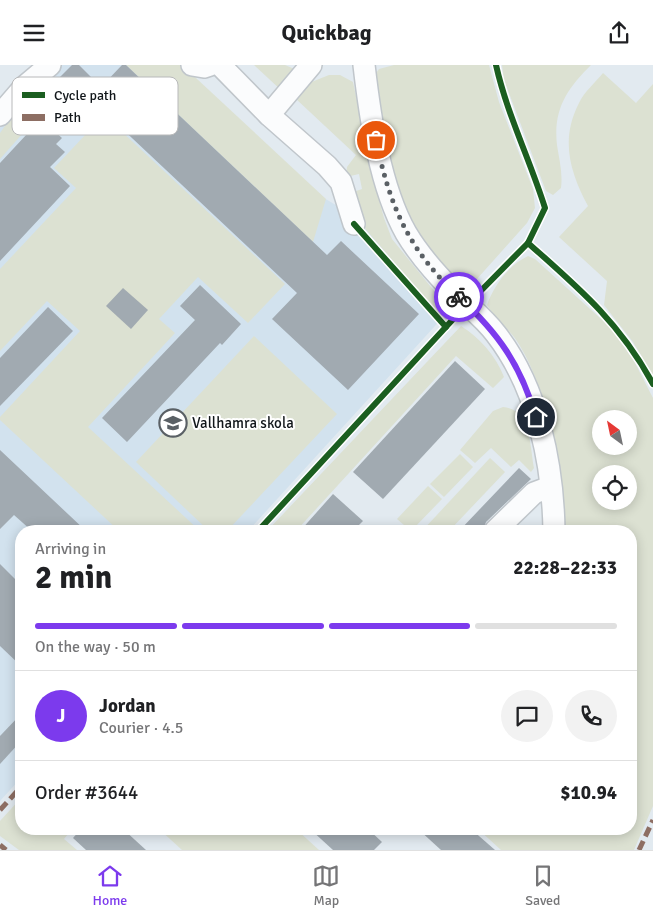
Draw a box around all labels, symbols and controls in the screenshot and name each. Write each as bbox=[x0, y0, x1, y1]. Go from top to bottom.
icon: menu bbox=[20, 19, 48, 47]
text: Quickbag bbox=[281, 19, 372, 46]
icon: share bbox=[605, 19, 633, 47]
legend bbox=[12, 77, 178, 135]
text: Cycle path bbox=[54, 87, 116, 104]
text: Path bbox=[54, 109, 81, 126]
pin bbox=[355, 119, 397, 161]
icon: bag bbox=[362, 126, 390, 154]
courier bbox=[434, 272, 484, 322]
icon: bike bbox=[445, 283, 473, 311]
pin bbox=[515, 396, 557, 438]
icon: home bbox=[522, 403, 550, 431]
school or university icon: Vallhamra skola bbox=[158, 408, 188, 438]
north arrow bbox=[592, 410, 638, 455]
map controls bbox=[592, 410, 637, 510]
place label: Vallhamra skola bbox=[192, 414, 294, 432]
button: locate bbox=[592, 465, 637, 510]
text: Arriving in bbox=[35, 539, 106, 559]
text: 22:28–22:33 bbox=[513, 556, 617, 580]
text: 2 min bbox=[35, 558, 112, 597]
text: On the way · 50 m bbox=[35, 637, 156, 657]
button: chat bbox=[501, 690, 553, 742]
button: phone bbox=[565, 690, 617, 742]
text: Jordan bbox=[99, 694, 156, 718]
text: J bbox=[57, 704, 65, 728]
text: Courier · 4.5 bbox=[99, 718, 183, 738]
text: Order #3644 bbox=[35, 781, 138, 805]
text: $10.94 bbox=[560, 781, 617, 805]
tab: Home bbox=[92, 862, 127, 909]
tab: Map bbox=[312, 862, 340, 909]
tab: Saved bbox=[525, 862, 561, 909]

